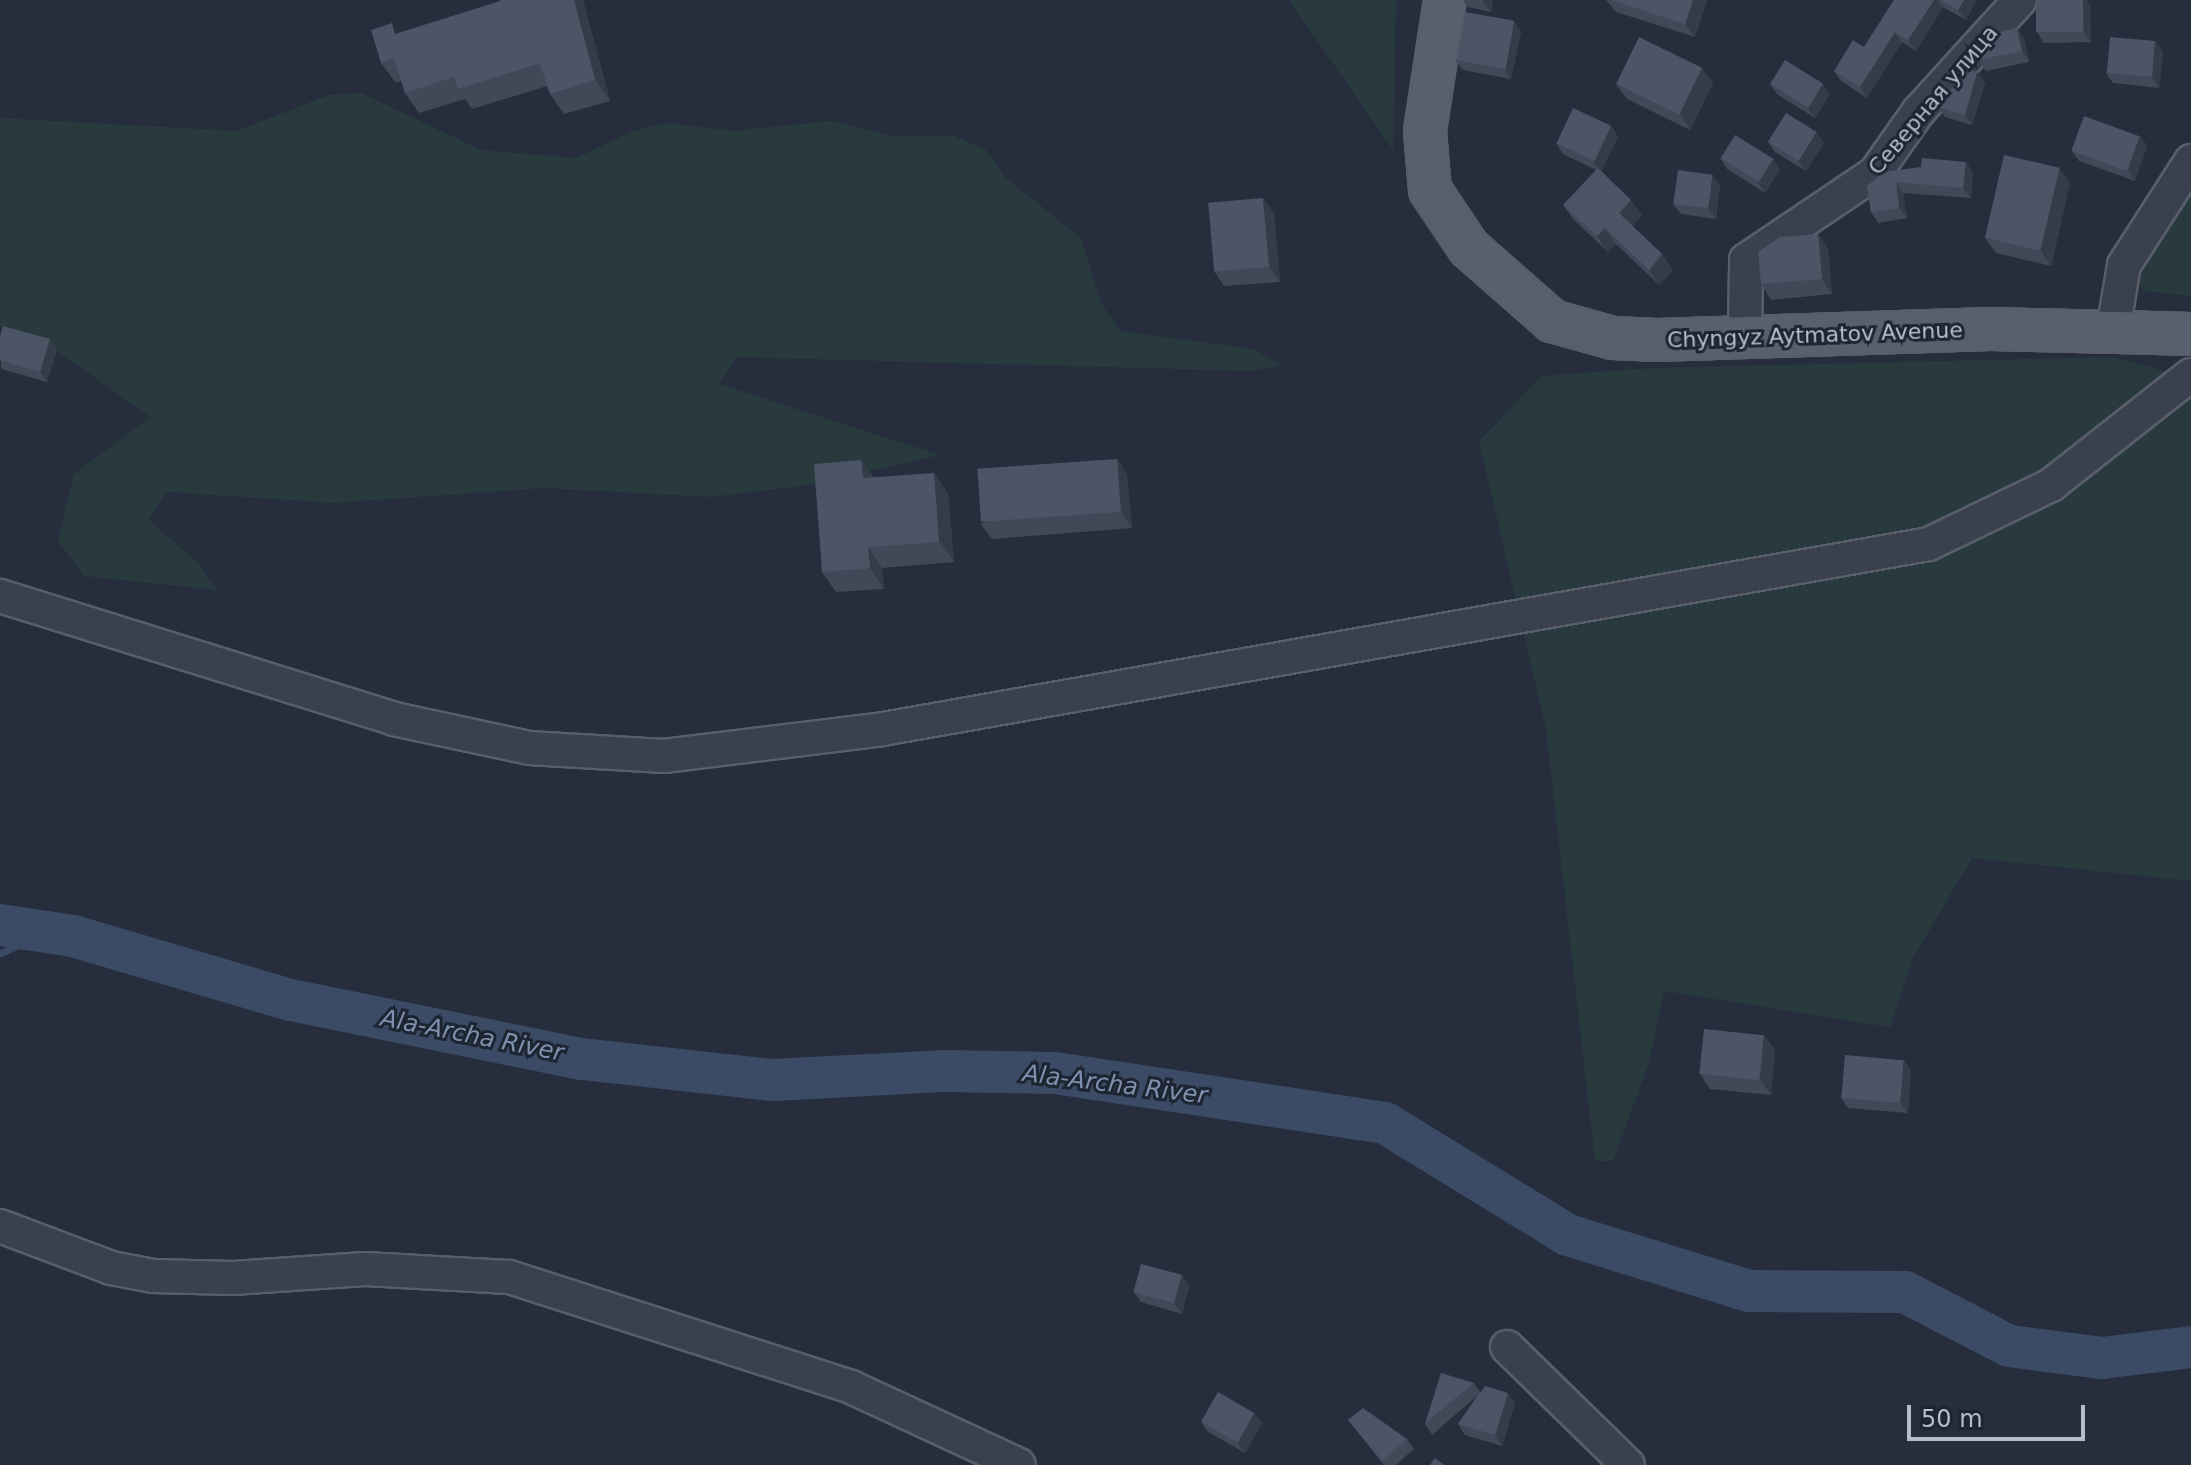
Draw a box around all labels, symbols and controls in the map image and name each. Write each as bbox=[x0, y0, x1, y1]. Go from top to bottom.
street label: Северная улица bbox=[1863, 20, 2003, 180]
street label: Chyngyz Aytmatov Avenue bbox=[1667, 317, 1963, 353]
water label: Ala-Archa River bbox=[378, 1004, 566, 1068]
water label: Ala-Archa River bbox=[1021, 1059, 1209, 1111]
scale bar bbox=[1911, 1389, 2089, 1439]
text: 50 m bbox=[1921, 1405, 1983, 1433]

